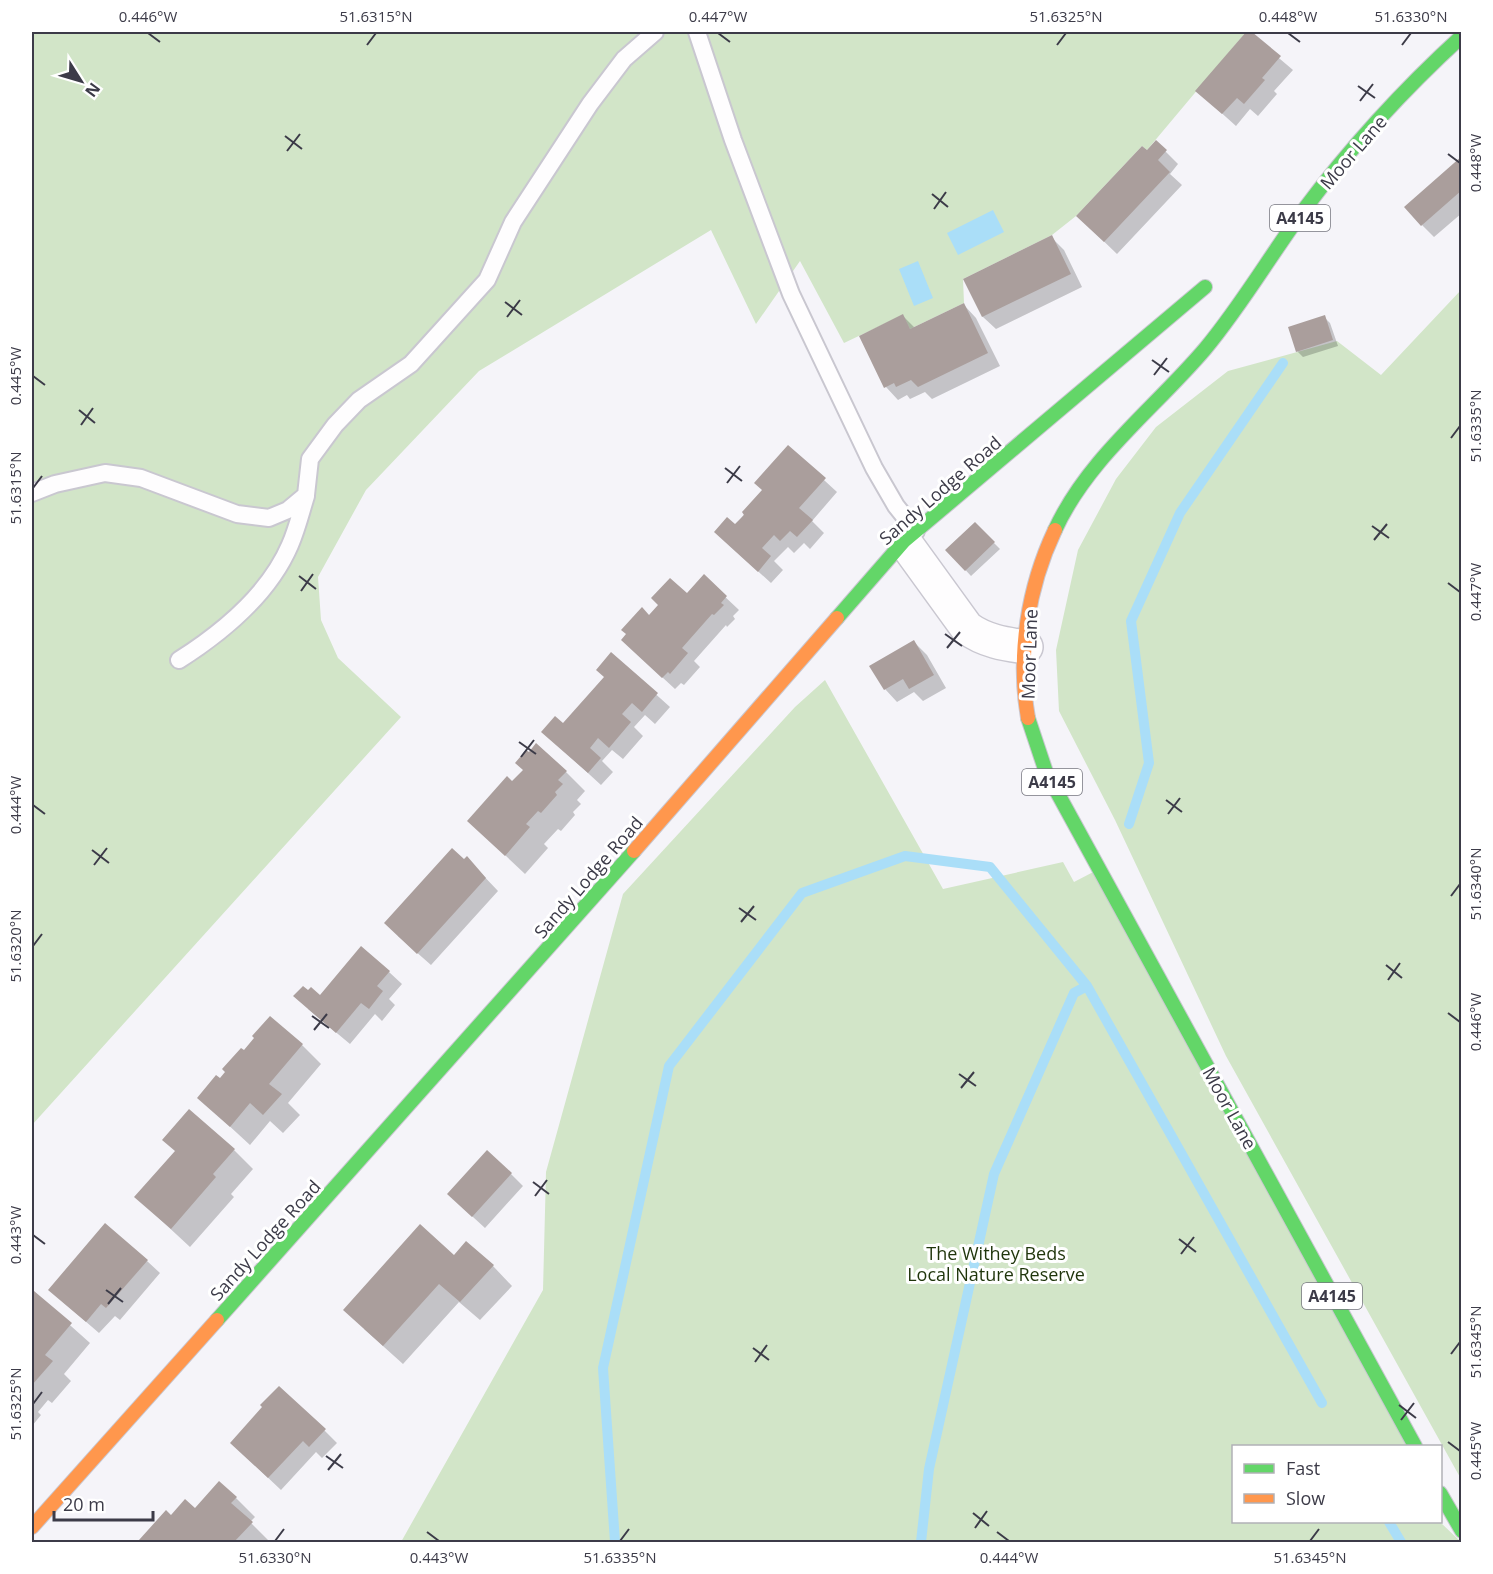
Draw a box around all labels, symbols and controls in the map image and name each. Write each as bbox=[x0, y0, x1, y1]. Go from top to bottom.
text: 0.446°W bbox=[119, 6, 177, 26]
text: 51.6315°N bbox=[339, 6, 413, 26]
text: 0.447°W bbox=[689, 6, 747, 26]
text: 51.6325°N bbox=[1029, 6, 1103, 26]
text: 0.448°W bbox=[1259, 6, 1317, 26]
text: 51.6330°N bbox=[1374, 6, 1448, 26]
north arrow bbox=[51, 51, 111, 111]
text: N bbox=[80, 78, 106, 102]
street label: Moor Lane bbox=[1314, 110, 1392, 194]
text: 0.448°W bbox=[1465, 134, 1485, 192]
road number: A4145 bbox=[1270, 205, 1330, 231]
text: 0.445°W bbox=[5, 347, 25, 405]
text: 51.6335°N bbox=[1465, 389, 1485, 463]
street label: Sandy Lodge Road bbox=[874, 430, 1006, 550]
text: 51.6315°N bbox=[5, 451, 25, 525]
text: 0.447°W bbox=[1465, 563, 1485, 621]
street label: Moor Lane bbox=[1015, 608, 1043, 700]
road number: A4145 bbox=[1022, 769, 1082, 795]
text: 0.444°W bbox=[5, 776, 25, 834]
street label: Sandy Lodge Road bbox=[528, 811, 648, 943]
text: 51.6340°N bbox=[1465, 847, 1485, 921]
text: 51.6320°N bbox=[5, 909, 25, 983]
text: 0.446°W bbox=[1465, 993, 1485, 1051]
street label: Moor Lane bbox=[1198, 1063, 1262, 1153]
street label: Sandy Lodge Road bbox=[204, 1175, 326, 1305]
text: 0.443°W bbox=[5, 1206, 25, 1264]
park label: The Withey Beds Local Nature Reserve bbox=[907, 1241, 1085, 1286]
road number: A4145 bbox=[1302, 1283, 1362, 1309]
text: 51.6345°N bbox=[1465, 1305, 1485, 1379]
text: 51.6325°N bbox=[5, 1367, 25, 1441]
text: 0.445°W bbox=[1465, 1422, 1485, 1480]
legend bbox=[1232, 1445, 1442, 1523]
text: Fast bbox=[1286, 1456, 1320, 1480]
scale bar bbox=[54, 1484, 153, 1522]
text: Slow bbox=[1286, 1486, 1325, 1510]
text: 20 m bbox=[63, 1492, 105, 1516]
text: 51.6330°N bbox=[238, 1547, 312, 1567]
text: 0.443°W bbox=[410, 1547, 468, 1567]
text: 51.6335°N bbox=[583, 1547, 657, 1567]
text: 0.444°W bbox=[980, 1547, 1038, 1567]
text: 51.6345°N bbox=[1273, 1547, 1347, 1567]

